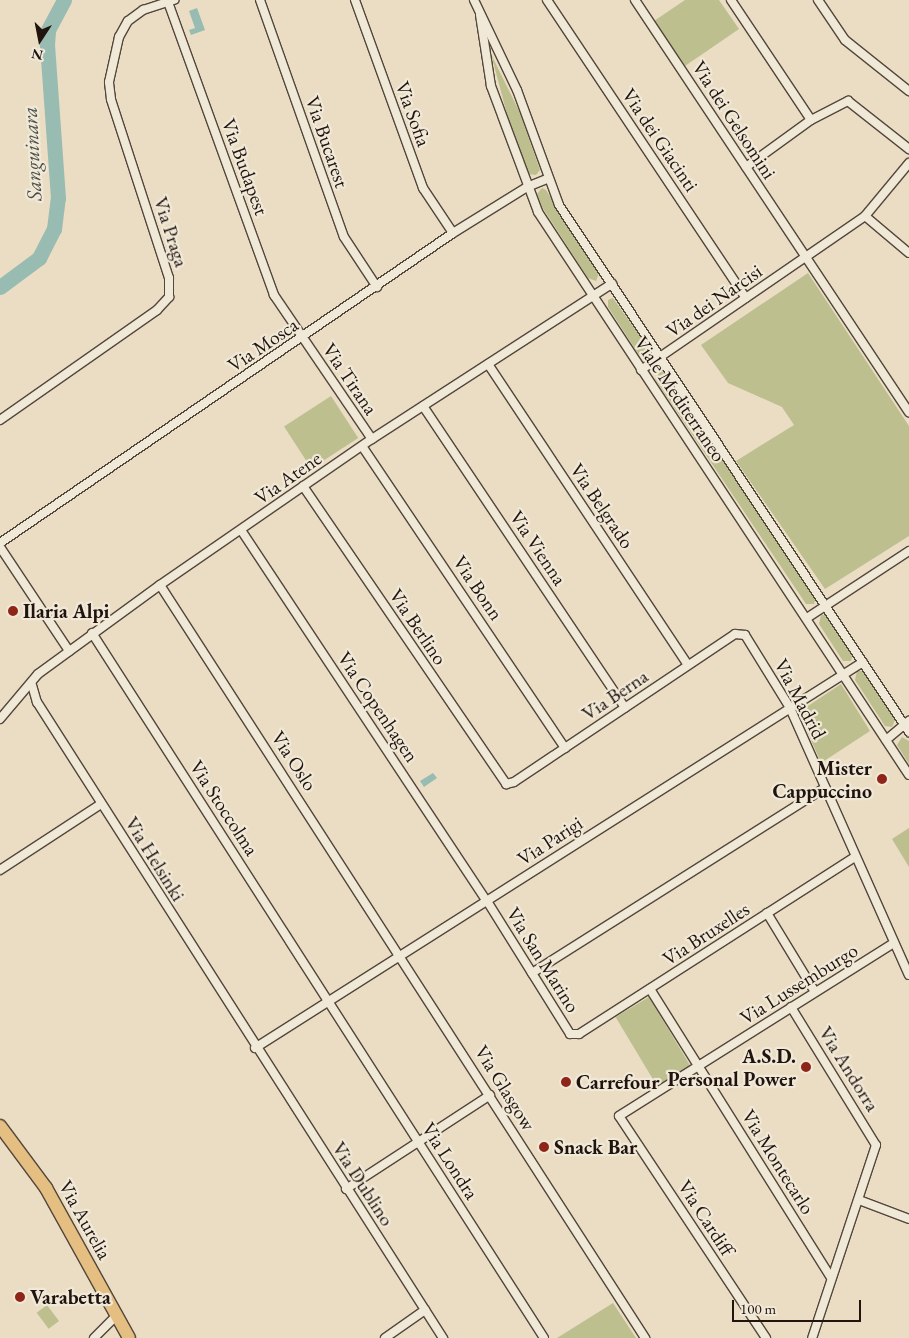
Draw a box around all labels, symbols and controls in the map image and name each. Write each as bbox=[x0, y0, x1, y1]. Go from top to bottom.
north arrow bbox=[15, 15, 65, 65]
text: N bbox=[30, 45, 44, 65]
street label: Via dei Gelsomini bbox=[687, 56, 781, 184]
street label: Via Sofia bbox=[390, 78, 436, 150]
street label: Via dei Giacinti bbox=[617, 84, 703, 196]
street label: Via Bucarest bbox=[300, 93, 354, 191]
water label: Sanguinara bbox=[17, 106, 47, 202]
street label: Via Budapest bbox=[216, 115, 274, 219]
street label: Via Praga bbox=[148, 194, 194, 270]
street label: Via dei Narcisi bbox=[661, 259, 767, 343]
street label: Via Mosca bbox=[223, 313, 303, 377]
street label: Viale Mediterraneo bbox=[629, 332, 731, 466]
street label: Via Tirana bbox=[317, 339, 383, 419]
street label: Via Atene bbox=[250, 446, 326, 510]
street label: Via Belgrado bbox=[565, 459, 639, 553]
street label: Via Vienna bbox=[504, 506, 572, 590]
street label: Via Bonn bbox=[448, 551, 508, 625]
street label: Via Berlino bbox=[384, 585, 452, 669]
place label: Ilaria Alpi bbox=[23, 599, 109, 623]
marker: Ilaria Alpi bbox=[7, 605, 19, 617]
street label: Via Copenhagen bbox=[332, 647, 424, 767]
street label: Via Madrid bbox=[769, 655, 831, 743]
street label: Via Berna bbox=[577, 664, 653, 726]
street label: Via Oslo bbox=[266, 727, 322, 795]
street label: Via Stoccolma bbox=[184, 756, 264, 860]
place label: Mister Cappuccino bbox=[773, 756, 872, 803]
marker: Mister Cappuccino bbox=[876, 773, 888, 785]
street label: Via Parigi bbox=[513, 811, 587, 871]
street label: Via Helsinki bbox=[120, 812, 190, 906]
street label: Via Bruxelles bbox=[658, 897, 754, 971]
street label: Via San Marino bbox=[501, 903, 585, 1017]
street label: Via Lussemburgo bbox=[736, 938, 862, 1030]
street label: Via Andorra bbox=[813, 1022, 885, 1116]
street label: Via Glasgow bbox=[469, 1041, 541, 1135]
place label: A.S.D. Personal Power bbox=[667, 1044, 796, 1091]
marker: A.S.D. Personal Power bbox=[800, 1061, 812, 1073]
place label: Carrefour bbox=[576, 1070, 659, 1094]
marker: Carrefour bbox=[560, 1076, 572, 1088]
street label: Via Montecarlo bbox=[736, 1105, 820, 1219]
street label: Via Londra bbox=[416, 1118, 484, 1204]
place label: Snack Bar bbox=[554, 1135, 637, 1159]
street label: Via Dublino bbox=[327, 1137, 399, 1231]
marker: Snack Bar bbox=[538, 1141, 550, 1153]
street label: Via Aurelia bbox=[54, 1176, 116, 1264]
street label: Via Cardiff bbox=[673, 1176, 739, 1260]
place label: Varabetta bbox=[30, 1285, 111, 1309]
scale bar bbox=[734, 1290, 863, 1322]
marker: Varabetta bbox=[14, 1291, 26, 1303]
text: 100 m bbox=[740, 1299, 776, 1318]

